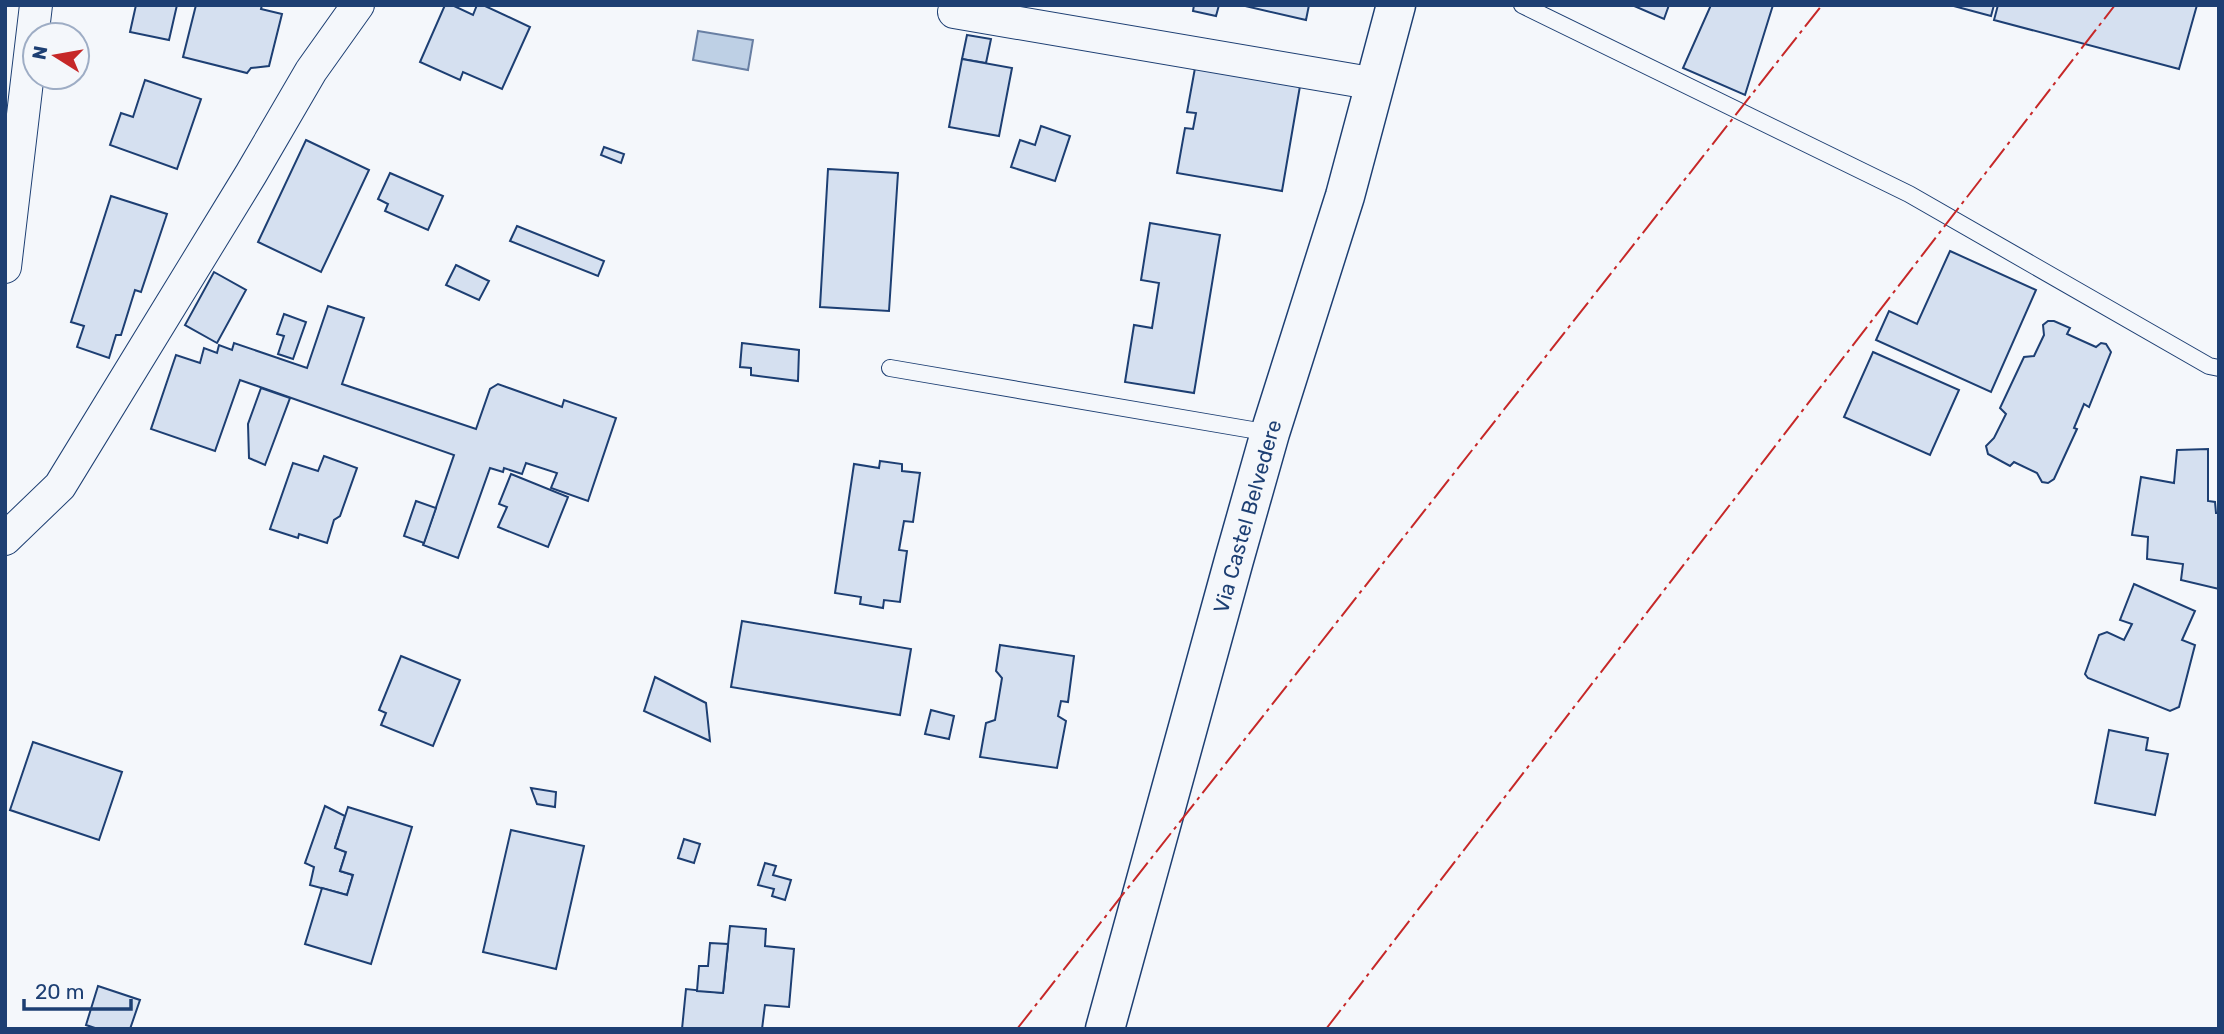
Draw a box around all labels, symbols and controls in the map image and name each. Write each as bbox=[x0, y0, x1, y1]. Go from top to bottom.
north arrow bbox=[21, 21, 91, 91]
text: N bbox=[27, 44, 52, 62]
street label: Via Castel Belvedere bbox=[1208, 416, 1286, 616]
scale bar bbox=[24, 968, 131, 1012]
text: 20 m bbox=[35, 979, 84, 1004]

